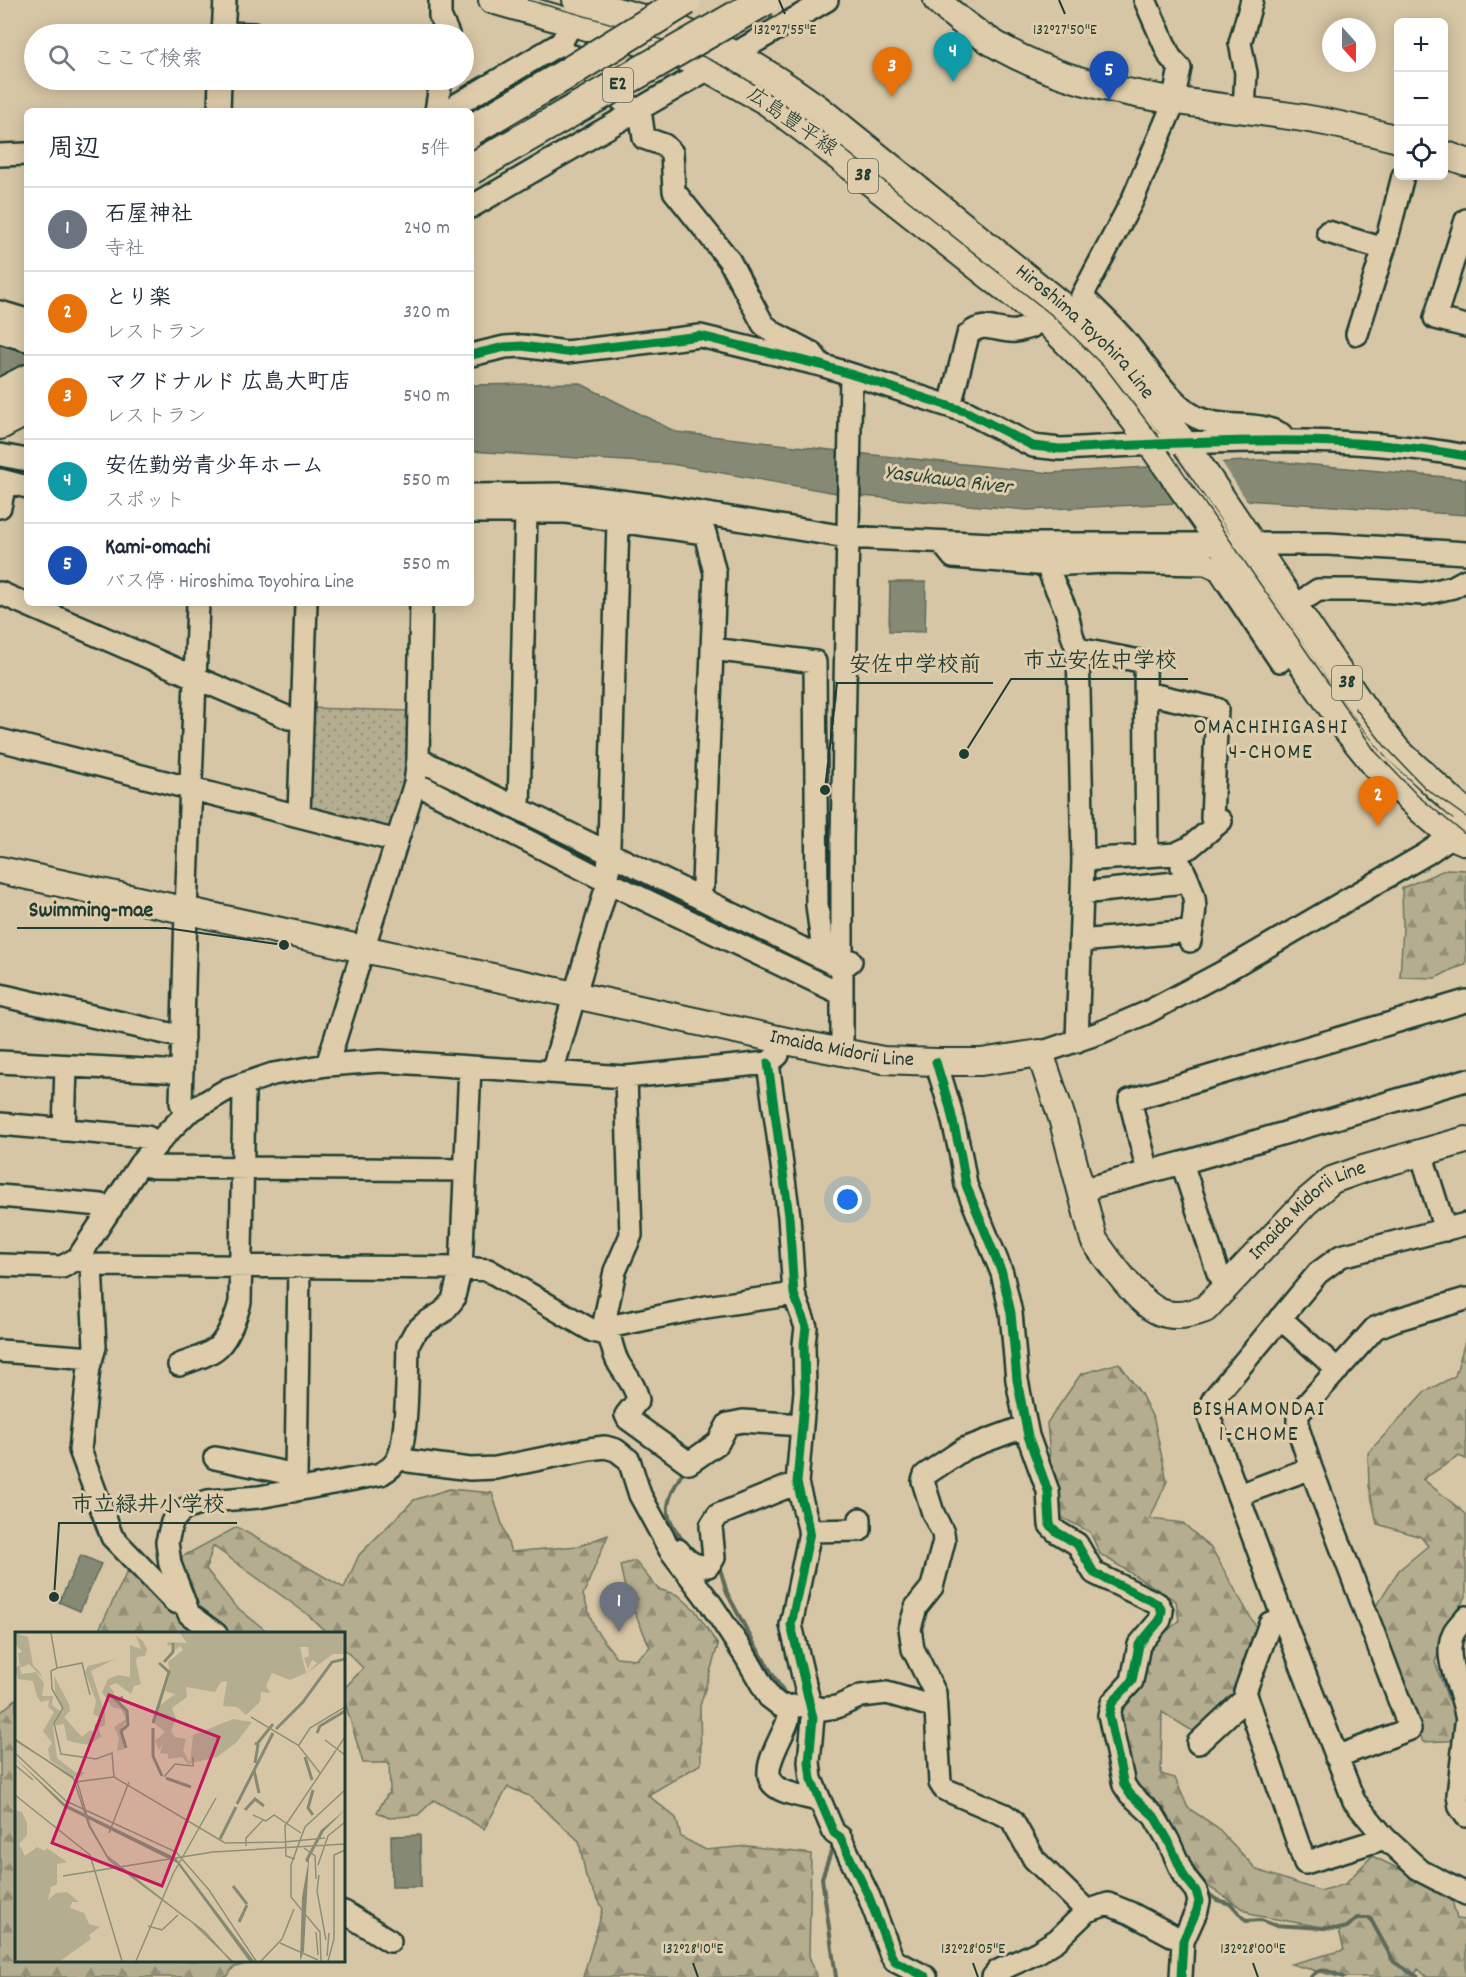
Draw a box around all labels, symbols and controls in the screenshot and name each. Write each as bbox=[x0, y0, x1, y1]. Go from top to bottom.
north arrow bbox=[1322, 18, 1376, 72]
map controls bbox=[1394, 18, 1448, 180]
button: + bbox=[1394, 18, 1448, 72]
text: 132°27'55"E bbox=[754, 20, 816, 42]
text: 132°27'50"E bbox=[1033, 20, 1097, 42]
search box bbox=[24, 24, 474, 90]
pin: 4 bbox=[934, 32, 972, 82]
icon: search bbox=[45, 41, 78, 74]
text: ここで検索 bbox=[93, 45, 203, 76]
pin: 3 bbox=[872, 48, 912, 97]
pin: 5 bbox=[1090, 51, 1128, 101]
road number: E2 bbox=[603, 68, 633, 102]
button: − bbox=[1394, 72, 1448, 126]
street label: 広島豊平線 bbox=[739, 81, 843, 165]
button: locate bbox=[1394, 126, 1448, 180]
text: 周辺 bbox=[48, 132, 100, 169]
text: 5件 bbox=[421, 136, 450, 164]
road number: 38 bbox=[848, 159, 878, 193]
text: 石屋神社 bbox=[105, 200, 193, 231]
text: 1 bbox=[65, 215, 70, 243]
text: 240 m bbox=[404, 215, 450, 243]
text: 寺社 bbox=[105, 236, 145, 264]
street label: Hiroshima Toyohira Line bbox=[1008, 258, 1161, 407]
text: とり楽 bbox=[105, 284, 171, 315]
text: 2 bbox=[63, 299, 72, 327]
text: 320 m bbox=[403, 299, 450, 327]
text: レストラン bbox=[105, 320, 207, 348]
text: マクドナルド 広島大町店 bbox=[105, 368, 351, 399]
text: 3 bbox=[63, 383, 72, 411]
text: 540 m bbox=[403, 383, 450, 411]
text: レストラン bbox=[105, 404, 207, 432]
text: 安佐勤労青少年ホーム bbox=[105, 452, 324, 483]
water label: Yasukawa River bbox=[883, 458, 1016, 505]
text: 4 bbox=[63, 467, 72, 495]
text: 550 m bbox=[402, 467, 450, 495]
text: スポット bbox=[105, 488, 185, 516]
text: Kami-omachi bbox=[105, 533, 210, 564]
text: 5 bbox=[63, 551, 72, 579]
text: 550 m bbox=[402, 551, 450, 579]
text: バス停 · Hiroshima Toyohira Line bbox=[105, 569, 354, 597]
callout: 市立安佐中学校 bbox=[1011, 639, 1188, 679]
callout: 安佐中学校前 bbox=[837, 643, 993, 683]
text: 市立安佐中学校 bbox=[1023, 647, 1177, 678]
text: 安佐中学校前 bbox=[849, 651, 981, 682]
road number: 38 bbox=[1332, 666, 1362, 700]
district label: OMACHIHIGASHI 4-CHOME bbox=[1194, 713, 1348, 769]
pin: 2 bbox=[1358, 776, 1398, 826]
callout: Swimming-mae bbox=[17, 888, 166, 928]
text: Swimming-mae bbox=[29, 896, 154, 927]
street label: Imaida Midorii Line bbox=[767, 1023, 914, 1076]
street label: Imaida Midorii Line bbox=[1242, 1154, 1370, 1268]
your location bbox=[833, 1185, 862, 1214]
district label: BISHAMONDAI 1-CHOME bbox=[1192, 1395, 1326, 1451]
callout: 市立緑井小学校 bbox=[59, 1483, 237, 1523]
text: 市立緑井小学校 bbox=[71, 1491, 225, 1522]
pin: 1 bbox=[600, 1582, 638, 1632]
inset map bbox=[15, 1632, 345, 1962]
text: 132°28'10"E bbox=[663, 1939, 723, 1961]
text: 132°28'05"E bbox=[941, 1939, 1005, 1961]
text: 132°28'00"E bbox=[1220, 1939, 1286, 1961]

